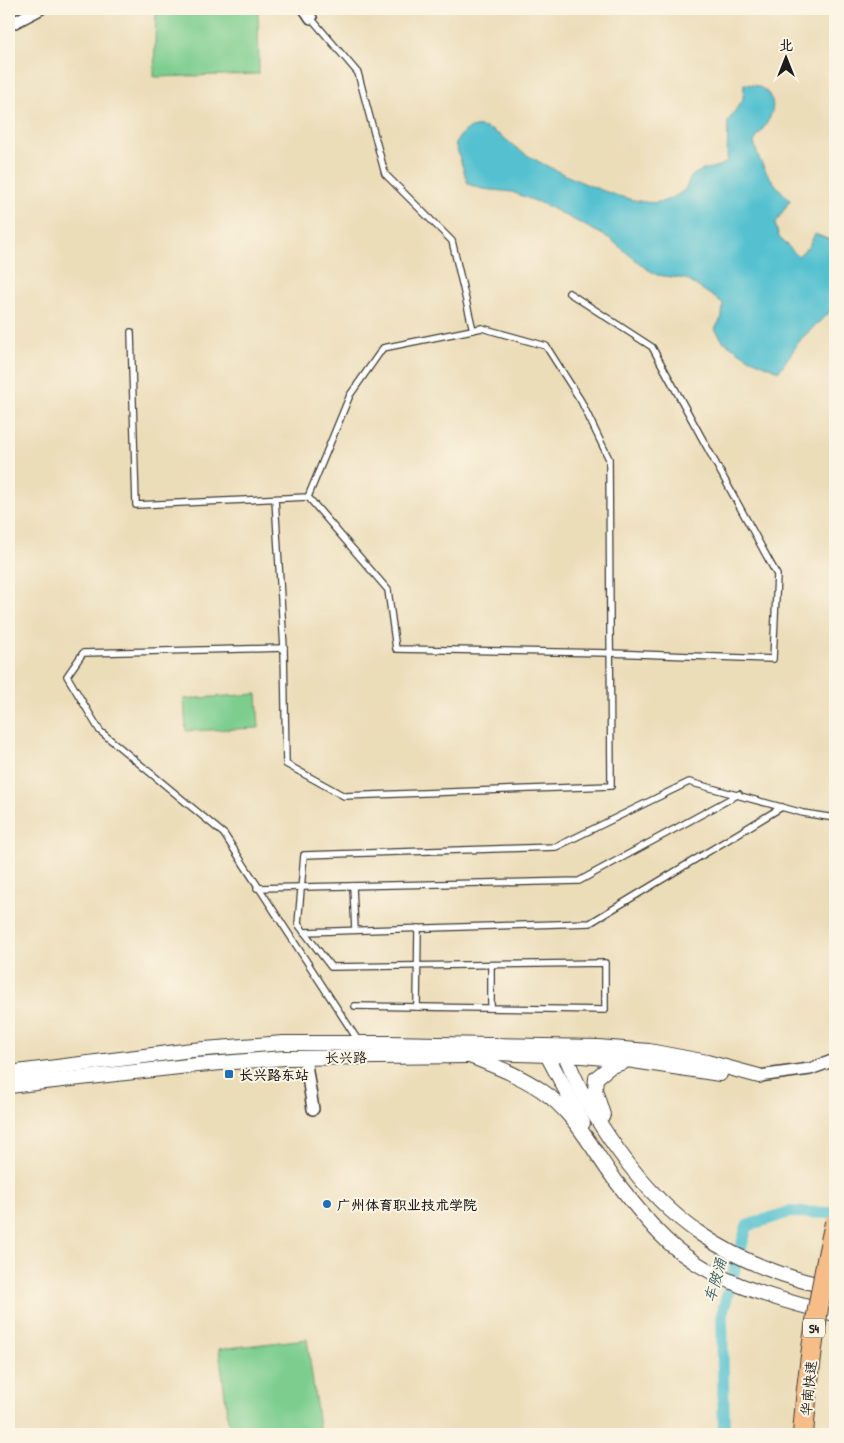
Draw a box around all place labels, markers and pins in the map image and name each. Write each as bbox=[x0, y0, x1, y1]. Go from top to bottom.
place label: 长兴路东站 bbox=[239, 1065, 309, 1084]
marker: 长兴路东站 bbox=[223, 1068, 235, 1080]
place label: 广州体育职业技术学院 bbox=[337, 1195, 477, 1214]
marker: 广州体育职业技术学院 bbox=[321, 1198, 333, 1210]

